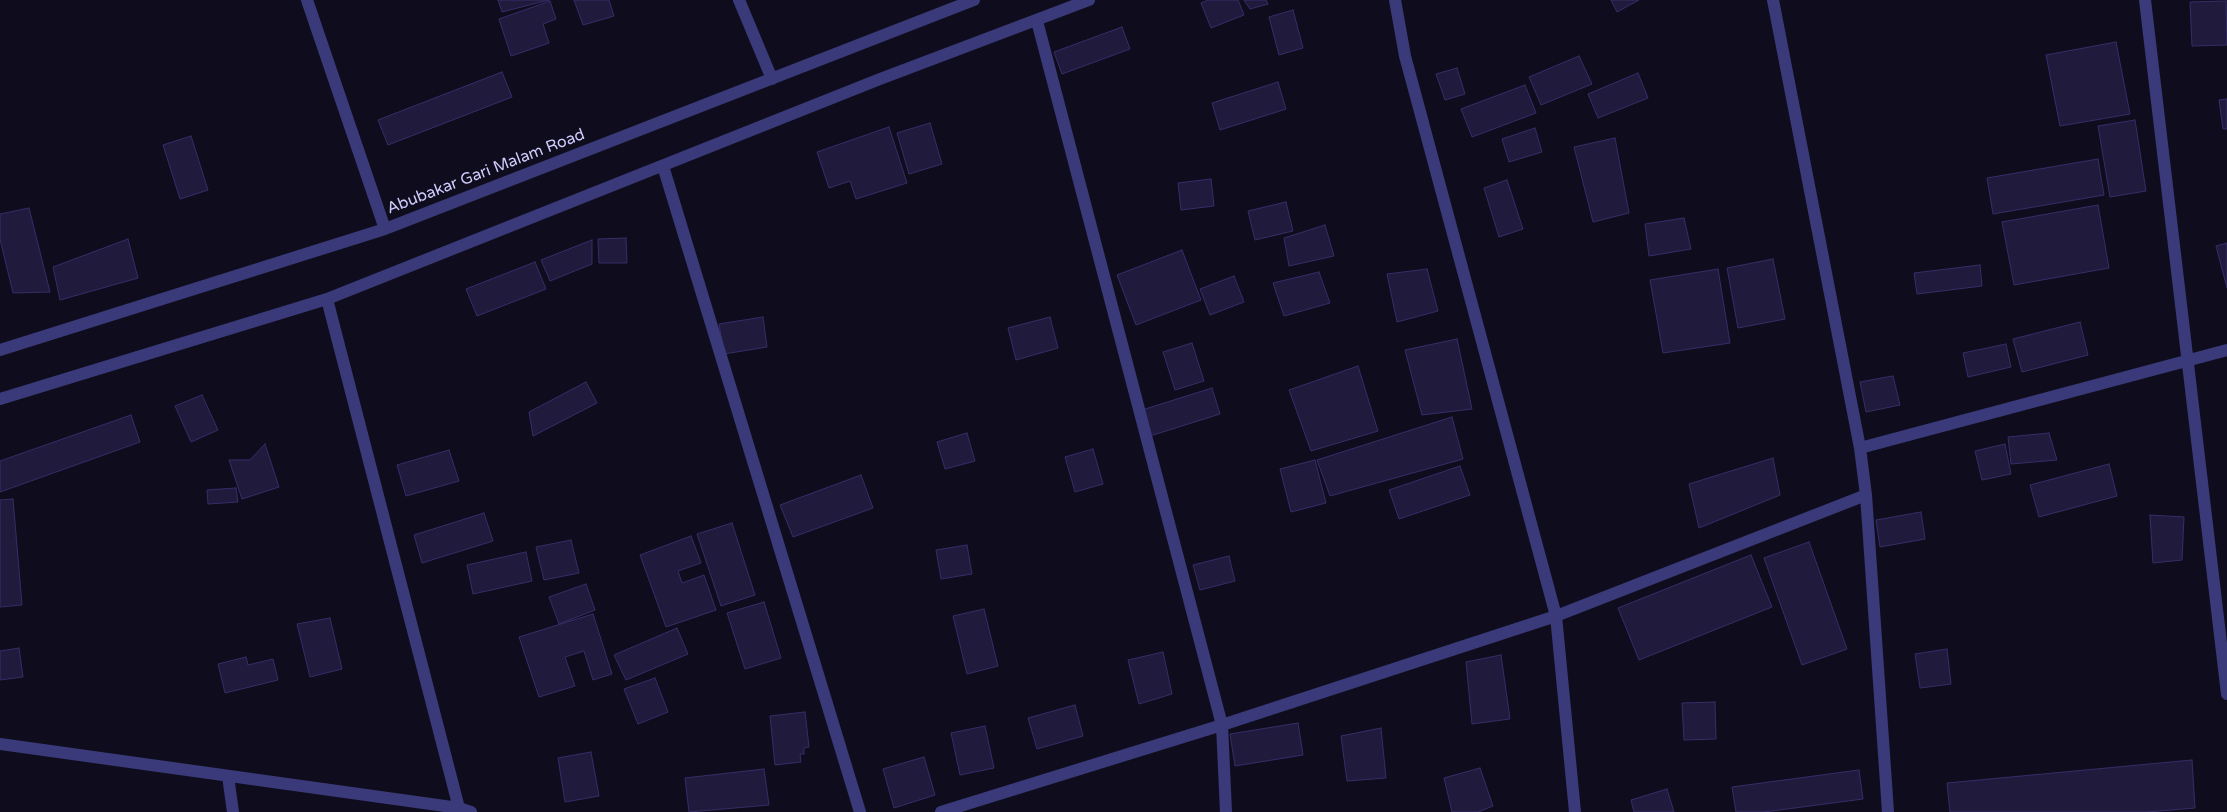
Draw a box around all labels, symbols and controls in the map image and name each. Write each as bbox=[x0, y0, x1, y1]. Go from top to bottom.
street label: Abubakar Gari Malam Road bbox=[384, 125, 588, 219]

